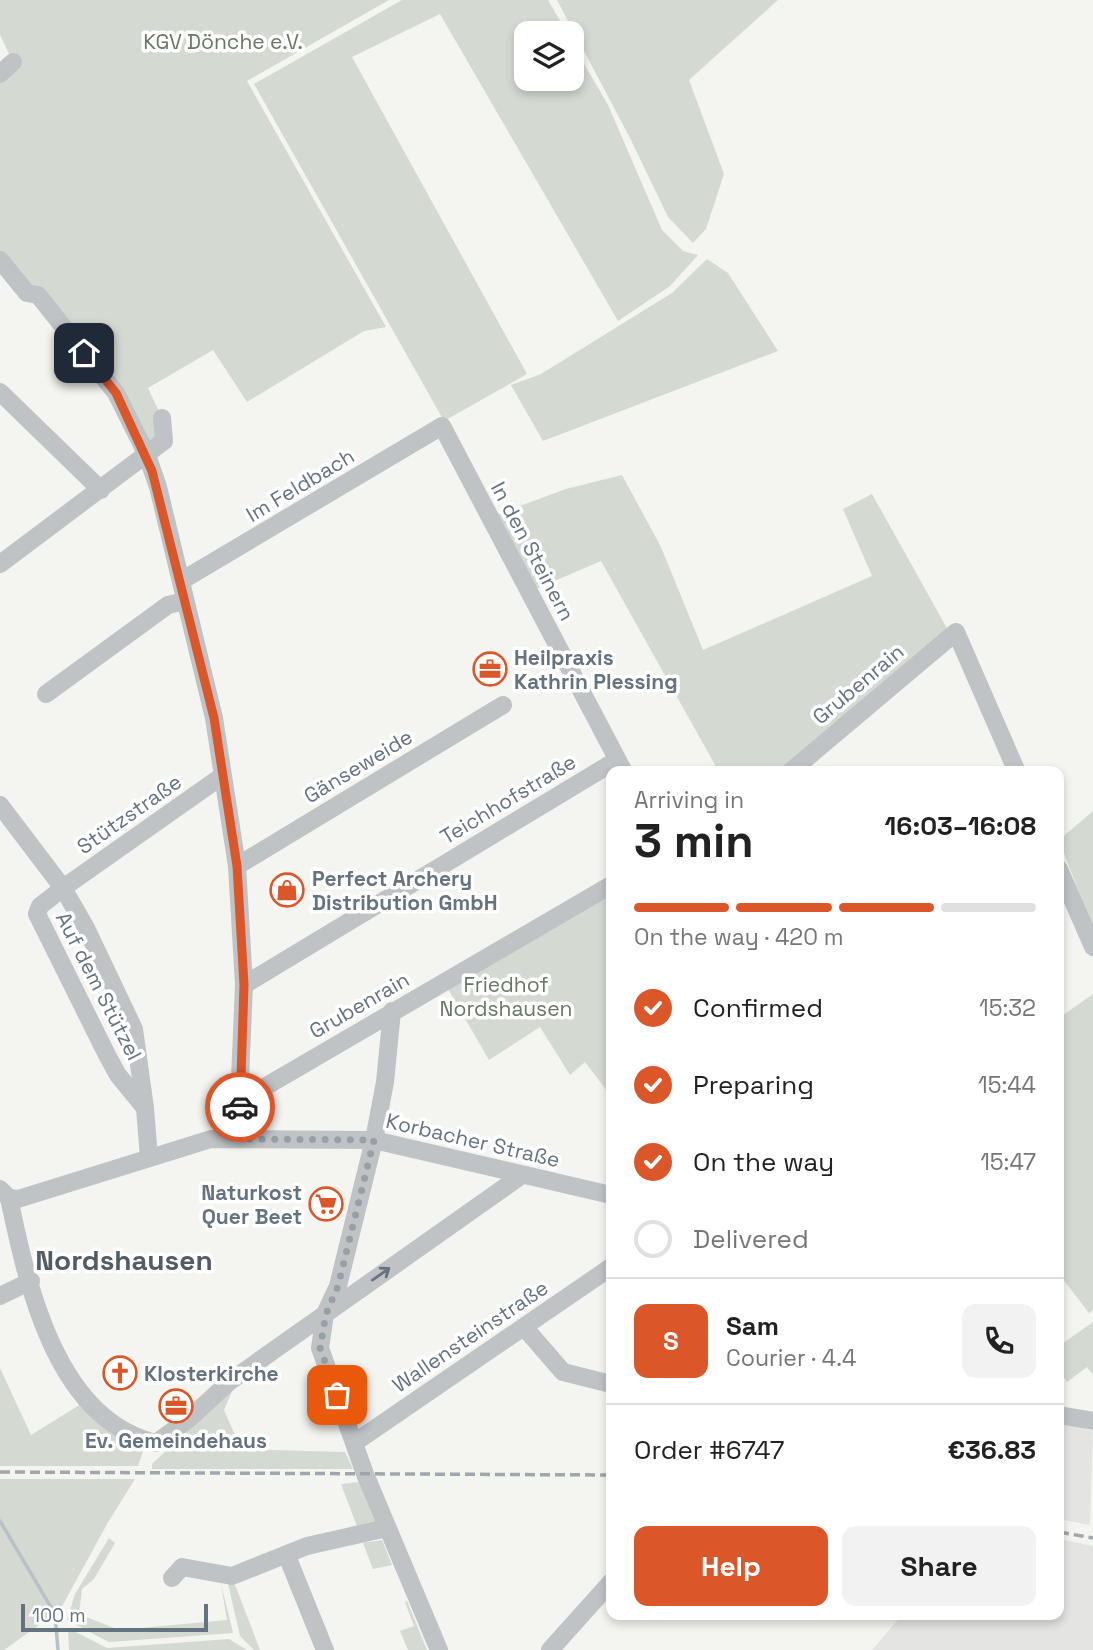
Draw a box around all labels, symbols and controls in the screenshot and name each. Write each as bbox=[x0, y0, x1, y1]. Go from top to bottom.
map controls bbox=[514, 21, 584, 91]
button: layers bbox=[514, 21, 584, 91]
park label: KGV Dönche e.V. bbox=[143, 28, 303, 55]
pin bbox=[54, 323, 114, 383]
icon: home bbox=[65, 334, 103, 372]
street label: Im Feldbach bbox=[241, 442, 359, 528]
street label: In den Steinern bbox=[485, 477, 581, 625]
street label: Grubenrain bbox=[807, 638, 909, 730]
place label: Heilpraxis Kathrin Plessing bbox=[514, 644, 678, 695]
office icon: Heilpraxis Kathrin Plessing bbox=[471, 650, 509, 688]
street label: Gänseweide bbox=[299, 723, 417, 809]
street label: Teichhofstraße bbox=[435, 748, 581, 850]
street label: Stützstraße bbox=[71, 768, 187, 860]
text: Arriving in bbox=[634, 785, 744, 815]
text: 16:03–16:08 bbox=[885, 809, 1036, 843]
text: 3 min bbox=[634, 812, 754, 870]
place label: Perfect Archery Distribution GmbH bbox=[312, 865, 497, 916]
shop icon: Perfect Archery Distribution GmbH bbox=[268, 871, 306, 909]
street label: Auf dem Stützel bbox=[50, 907, 148, 1065]
text: On the way · 420 m bbox=[634, 922, 844, 952]
street label: Grubenrain bbox=[304, 966, 414, 1044]
park label: Friedhof Nordshausen bbox=[440, 971, 572, 1022]
icon: check bbox=[634, 989, 672, 1027]
text: Confirmed bbox=[693, 991, 823, 1025]
text: 15:32 bbox=[979, 993, 1036, 1023]
icon: check bbox=[634, 1066, 672, 1104]
text: Preparing bbox=[693, 1068, 814, 1102]
text: 15:44 bbox=[978, 1070, 1036, 1100]
courier bbox=[205, 1072, 275, 1142]
icon: car bbox=[221, 1088, 259, 1126]
street label: Korbacher Straße bbox=[383, 1107, 563, 1173]
icon: check bbox=[634, 1143, 672, 1181]
text: On the way bbox=[693, 1145, 834, 1179]
text: 15:47 bbox=[980, 1147, 1036, 1177]
place label: Naturkost Quer Beet bbox=[201, 1179, 302, 1230]
supermarket icon: Naturkost Quer Beet bbox=[307, 1185, 345, 1223]
text: Delivered bbox=[693, 1222, 809, 1256]
district label: Nordshausen bbox=[35, 1242, 213, 1278]
one-way arrow bbox=[371, 1267, 390, 1281]
street label: Wallensteinstraße bbox=[387, 1274, 553, 1398]
button: phone bbox=[962, 1304, 1036, 1378]
text: Sam bbox=[726, 1309, 779, 1343]
text: S bbox=[663, 1324, 679, 1358]
text: Courier · 4.4 bbox=[726, 1343, 856, 1373]
church icon: Klosterkirche bbox=[101, 1354, 139, 1392]
place label: Klosterkirche bbox=[144, 1360, 279, 1387]
pin bbox=[307, 1365, 367, 1425]
icon: bag bbox=[318, 1376, 356, 1414]
office icon: Ev. Gemeindehaus bbox=[157, 1387, 195, 1425]
place label: Ev. Gemeindehaus bbox=[85, 1427, 267, 1454]
text: Order #6747 bbox=[634, 1433, 784, 1467]
text: €36.83 bbox=[947, 1433, 1036, 1467]
button: Help bbox=[634, 1526, 828, 1606]
button: Share bbox=[842, 1526, 1036, 1606]
scale bar bbox=[21, 1601, 208, 1633]
text: 100 m bbox=[32, 1603, 86, 1628]

